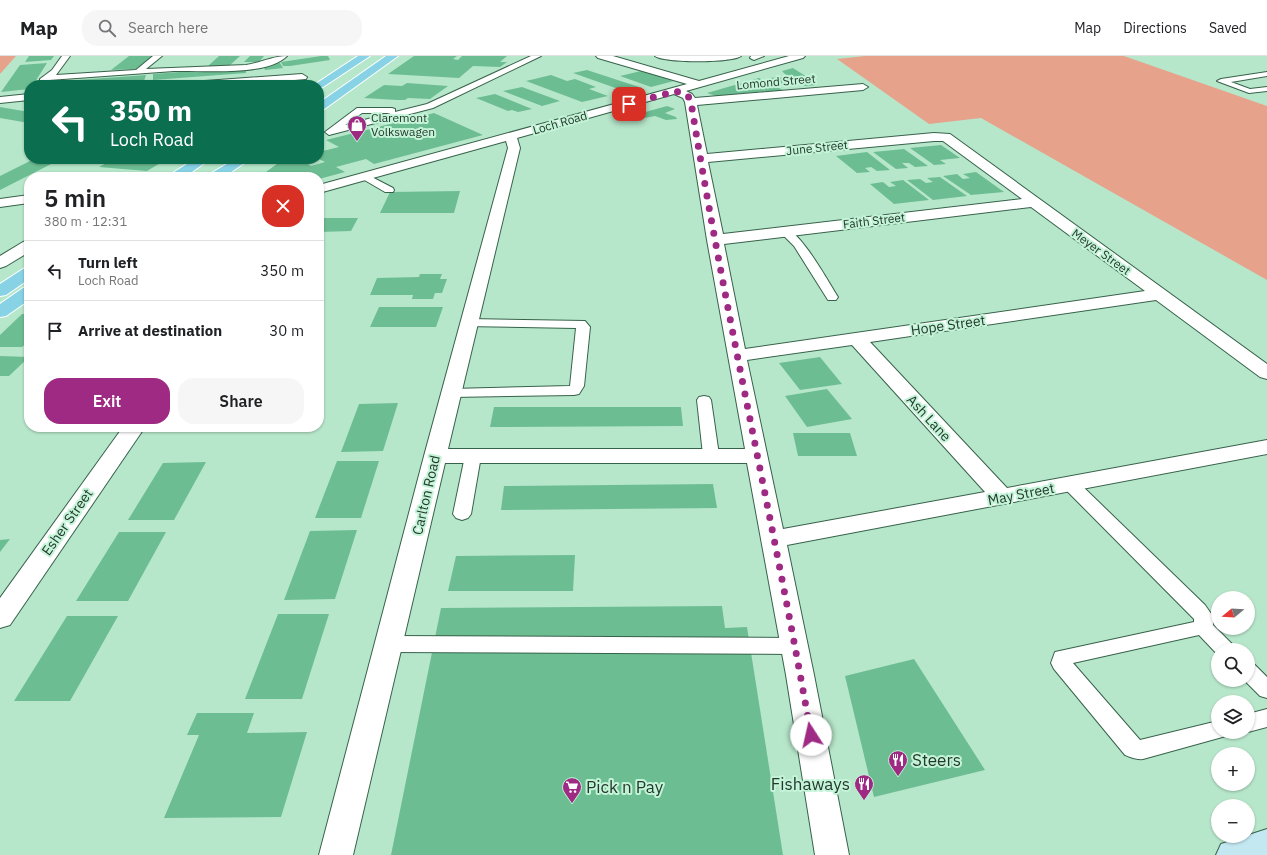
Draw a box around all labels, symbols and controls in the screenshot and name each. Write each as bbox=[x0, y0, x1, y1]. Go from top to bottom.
search box bbox=[82, 10, 362, 46]
text: Map bbox=[20, 16, 58, 40]
icon: search bbox=[96, 17, 118, 39]
text: Search here bbox=[128, 18, 208, 37]
text: Map bbox=[1074, 19, 1101, 37]
text: Directions bbox=[1123, 19, 1187, 37]
text: Saved bbox=[1209, 19, 1247, 37]
street label: Lomond Street bbox=[736, 71, 816, 92]
pin bbox=[612, 87, 646, 121]
text: 350 m bbox=[110, 92, 192, 129]
icon: arrive bbox=[618, 93, 640, 115]
icon: left bbox=[44, 96, 96, 148]
street label: Loch Road bbox=[531, 108, 589, 137]
place label: Claremont Volkswagen bbox=[371, 110, 435, 139]
shop icon: Claremont Volkswagen bbox=[346, 114, 368, 142]
text: Loch Road bbox=[110, 128, 194, 151]
street label: June Street bbox=[785, 137, 849, 158]
text: 5 min bbox=[44, 182, 106, 214]
button: close bbox=[262, 185, 304, 227]
street label: Faith Street bbox=[842, 209, 906, 232]
text: 380 m · 12:31 bbox=[44, 213, 127, 230]
street label: Meyer Street bbox=[1069, 225, 1134, 278]
text: Turn left bbox=[78, 253, 138, 272]
icon: left bbox=[44, 260, 66, 282]
text: 350 m bbox=[260, 261, 304, 280]
text: Loch Road bbox=[78, 272, 139, 289]
street label: Hope Street bbox=[909, 311, 987, 339]
icon: arrive bbox=[44, 320, 66, 342]
text: Arrive at destination bbox=[78, 321, 222, 340]
text: 30 m bbox=[269, 321, 304, 340]
button: Exit bbox=[44, 378, 170, 424]
button: Share bbox=[178, 378, 304, 424]
street label: Ash Lane bbox=[903, 391, 955, 445]
street label: Carlton Road bbox=[408, 453, 444, 537]
street label: May Street bbox=[986, 479, 1056, 509]
street label: Esher Street bbox=[37, 485, 97, 559]
north arrow bbox=[1211, 591, 1255, 635]
map controls bbox=[1211, 591, 1255, 843]
button: search bbox=[1211, 643, 1255, 687]
button: layers bbox=[1211, 695, 1255, 739]
position arrow bbox=[790, 714, 832, 756]
button: + bbox=[1211, 747, 1255, 791]
restaurant icon: Steers bbox=[887, 749, 909, 777]
place label: Steers bbox=[912, 749, 961, 771]
place label: Fishaways bbox=[771, 773, 850, 795]
restaurant icon: Fishaways bbox=[853, 773, 875, 801]
supermarket icon: Pick n Pay bbox=[561, 776, 583, 804]
place label: Pick n Pay bbox=[586, 776, 664, 798]
button: − bbox=[1211, 799, 1255, 843]

